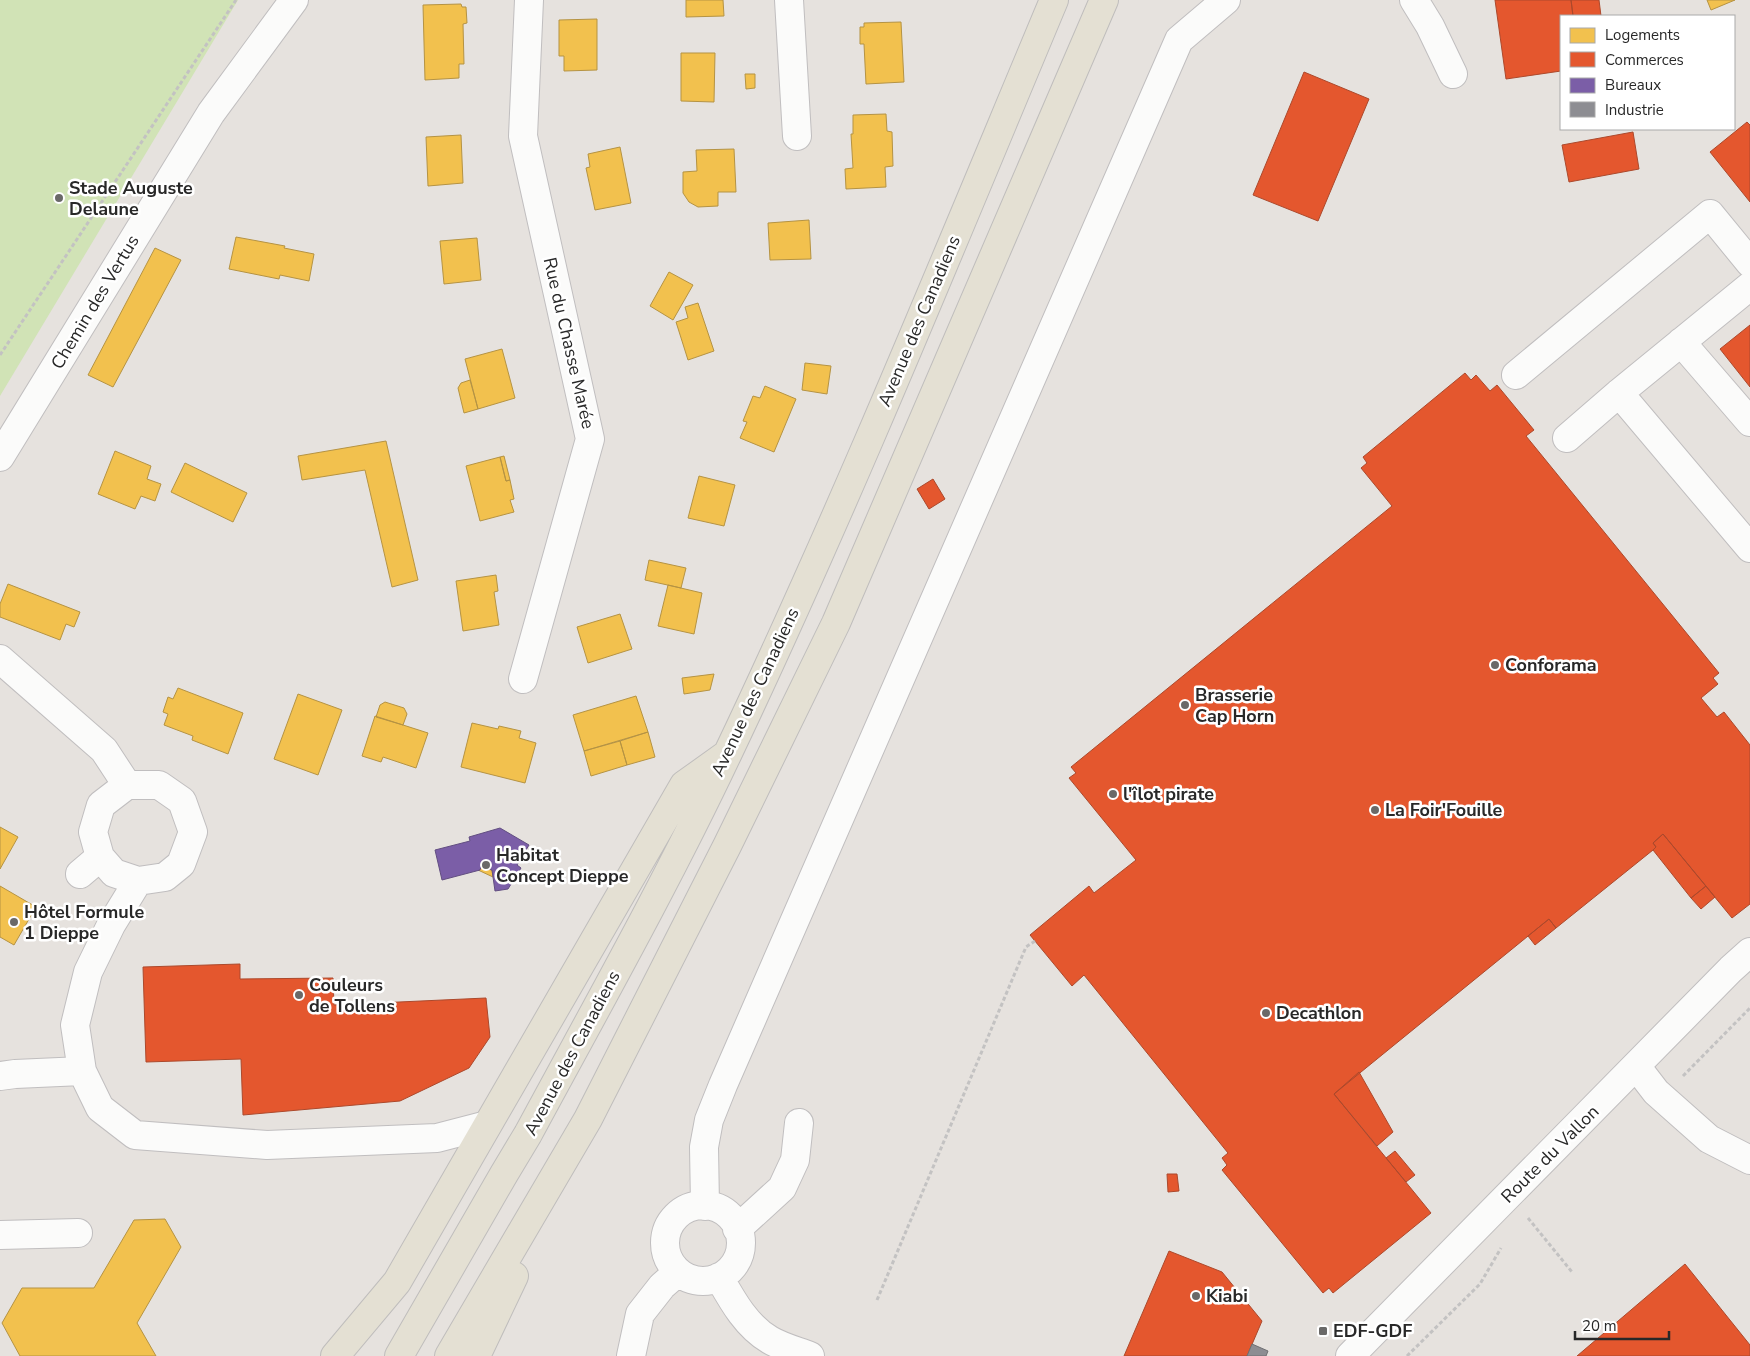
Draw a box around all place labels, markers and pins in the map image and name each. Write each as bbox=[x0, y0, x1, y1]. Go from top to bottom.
place label: Stade Auguste Delaune bbox=[69, 176, 193, 221]
marker: Stade Auguste Delaune bbox=[53, 192, 65, 204]
place label: Conforama bbox=[1505, 653, 1597, 677]
marker: Conforama bbox=[1489, 659, 1501, 671]
place label: Brasserie Cap Horn bbox=[1195, 683, 1274, 728]
marker: Brasserie Cap Horn bbox=[1179, 699, 1191, 711]
place label: l'îlot pirate bbox=[1123, 782, 1214, 806]
marker: l'îlot pirate bbox=[1107, 788, 1119, 800]
place label: La Foir'Fouille bbox=[1385, 798, 1503, 822]
marker: La Foir'Fouille bbox=[1369, 804, 1381, 816]
place label: Habitat Concept Dieppe bbox=[496, 843, 629, 888]
marker: Habitat Concept Dieppe bbox=[480, 859, 492, 871]
place label: Hôtel Formule 1 Dieppe bbox=[24, 900, 144, 945]
marker: Hôtel Formule 1 Dieppe bbox=[8, 916, 20, 928]
place label: Couleurs de Tollens bbox=[309, 973, 395, 1018]
marker: Couleurs de Tollens bbox=[293, 989, 305, 1001]
place label: Decathlon bbox=[1276, 1001, 1362, 1025]
marker: Decathlon bbox=[1260, 1007, 1272, 1019]
place label: Kiabi bbox=[1206, 1284, 1248, 1308]
marker: Kiabi bbox=[1190, 1290, 1202, 1302]
place label: EDF-GDF bbox=[1333, 1319, 1412, 1343]
marker: EDF-GDF bbox=[1317, 1325, 1329, 1337]

